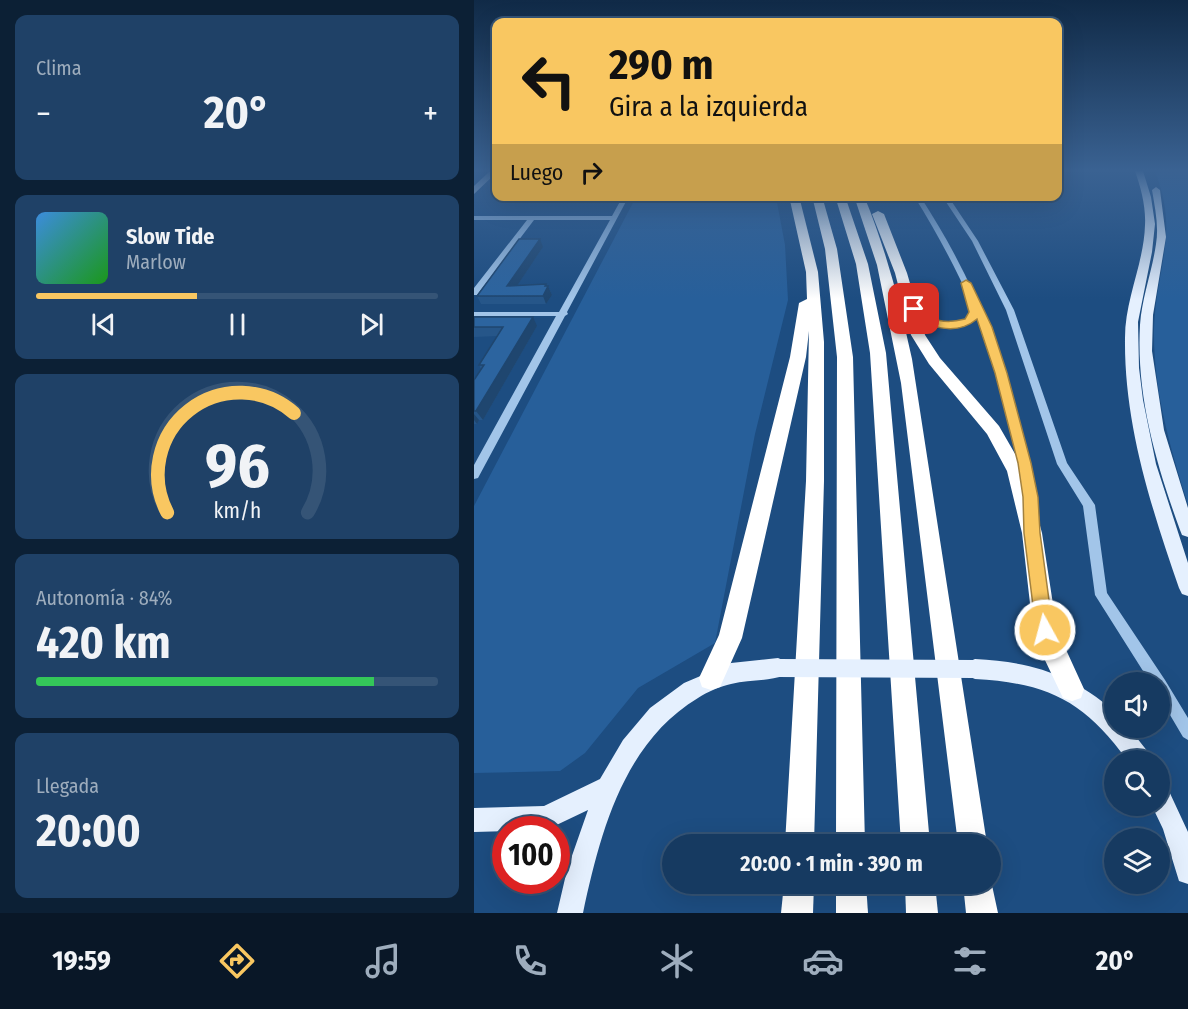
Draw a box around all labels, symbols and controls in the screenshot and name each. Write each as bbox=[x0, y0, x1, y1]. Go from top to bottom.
text: 290 m bbox=[609, 40, 714, 90]
icon: left bbox=[510, 42, 588, 120]
text: Clima bbox=[36, 56, 81, 80]
text: 20° bbox=[204, 86, 270, 140]
text: Gira a la izquierda bbox=[609, 91, 808, 123]
text: − bbox=[36, 94, 51, 134]
text: + bbox=[423, 94, 438, 134]
icon: right bbox=[575, 156, 608, 189]
text: Luego bbox=[510, 159, 563, 186]
text: Slow Tide bbox=[126, 223, 214, 250]
text: Marlow bbox=[126, 250, 186, 274]
pin bbox=[888, 283, 939, 334]
icon: arrive bbox=[897, 292, 930, 325]
icon: previous bbox=[87, 308, 120, 341]
icon: pause bbox=[221, 308, 254, 341]
icon: next bbox=[355, 308, 388, 341]
text: 96 bbox=[205, 430, 269, 505]
text: km/h bbox=[213, 499, 261, 525]
text: Autonomía · 84% bbox=[36, 586, 173, 610]
position arrow bbox=[1013, 598, 1077, 662]
text: 420 km bbox=[36, 616, 171, 670]
map controls bbox=[1104, 672, 1170, 894]
button: sound bbox=[1104, 672, 1170, 738]
button: search bbox=[1104, 750, 1170, 816]
text: Llegada bbox=[36, 774, 99, 798]
text: 20:00 bbox=[36, 804, 141, 858]
speed limit sign: 100 bbox=[492, 816, 570, 894]
button: layers bbox=[1104, 828, 1170, 894]
text: 20:00 · 1 min · 390 m bbox=[740, 850, 923, 877]
icon: directions bbox=[216, 940, 258, 982]
icon: music bbox=[362, 940, 404, 982]
icon: phone bbox=[509, 940, 551, 982]
icon: climate bbox=[656, 940, 698, 982]
icon: car bbox=[802, 940, 844, 982]
icon: filters bbox=[949, 940, 991, 982]
text: 19:59 bbox=[52, 945, 111, 977]
text: 20° bbox=[1096, 945, 1136, 977]

